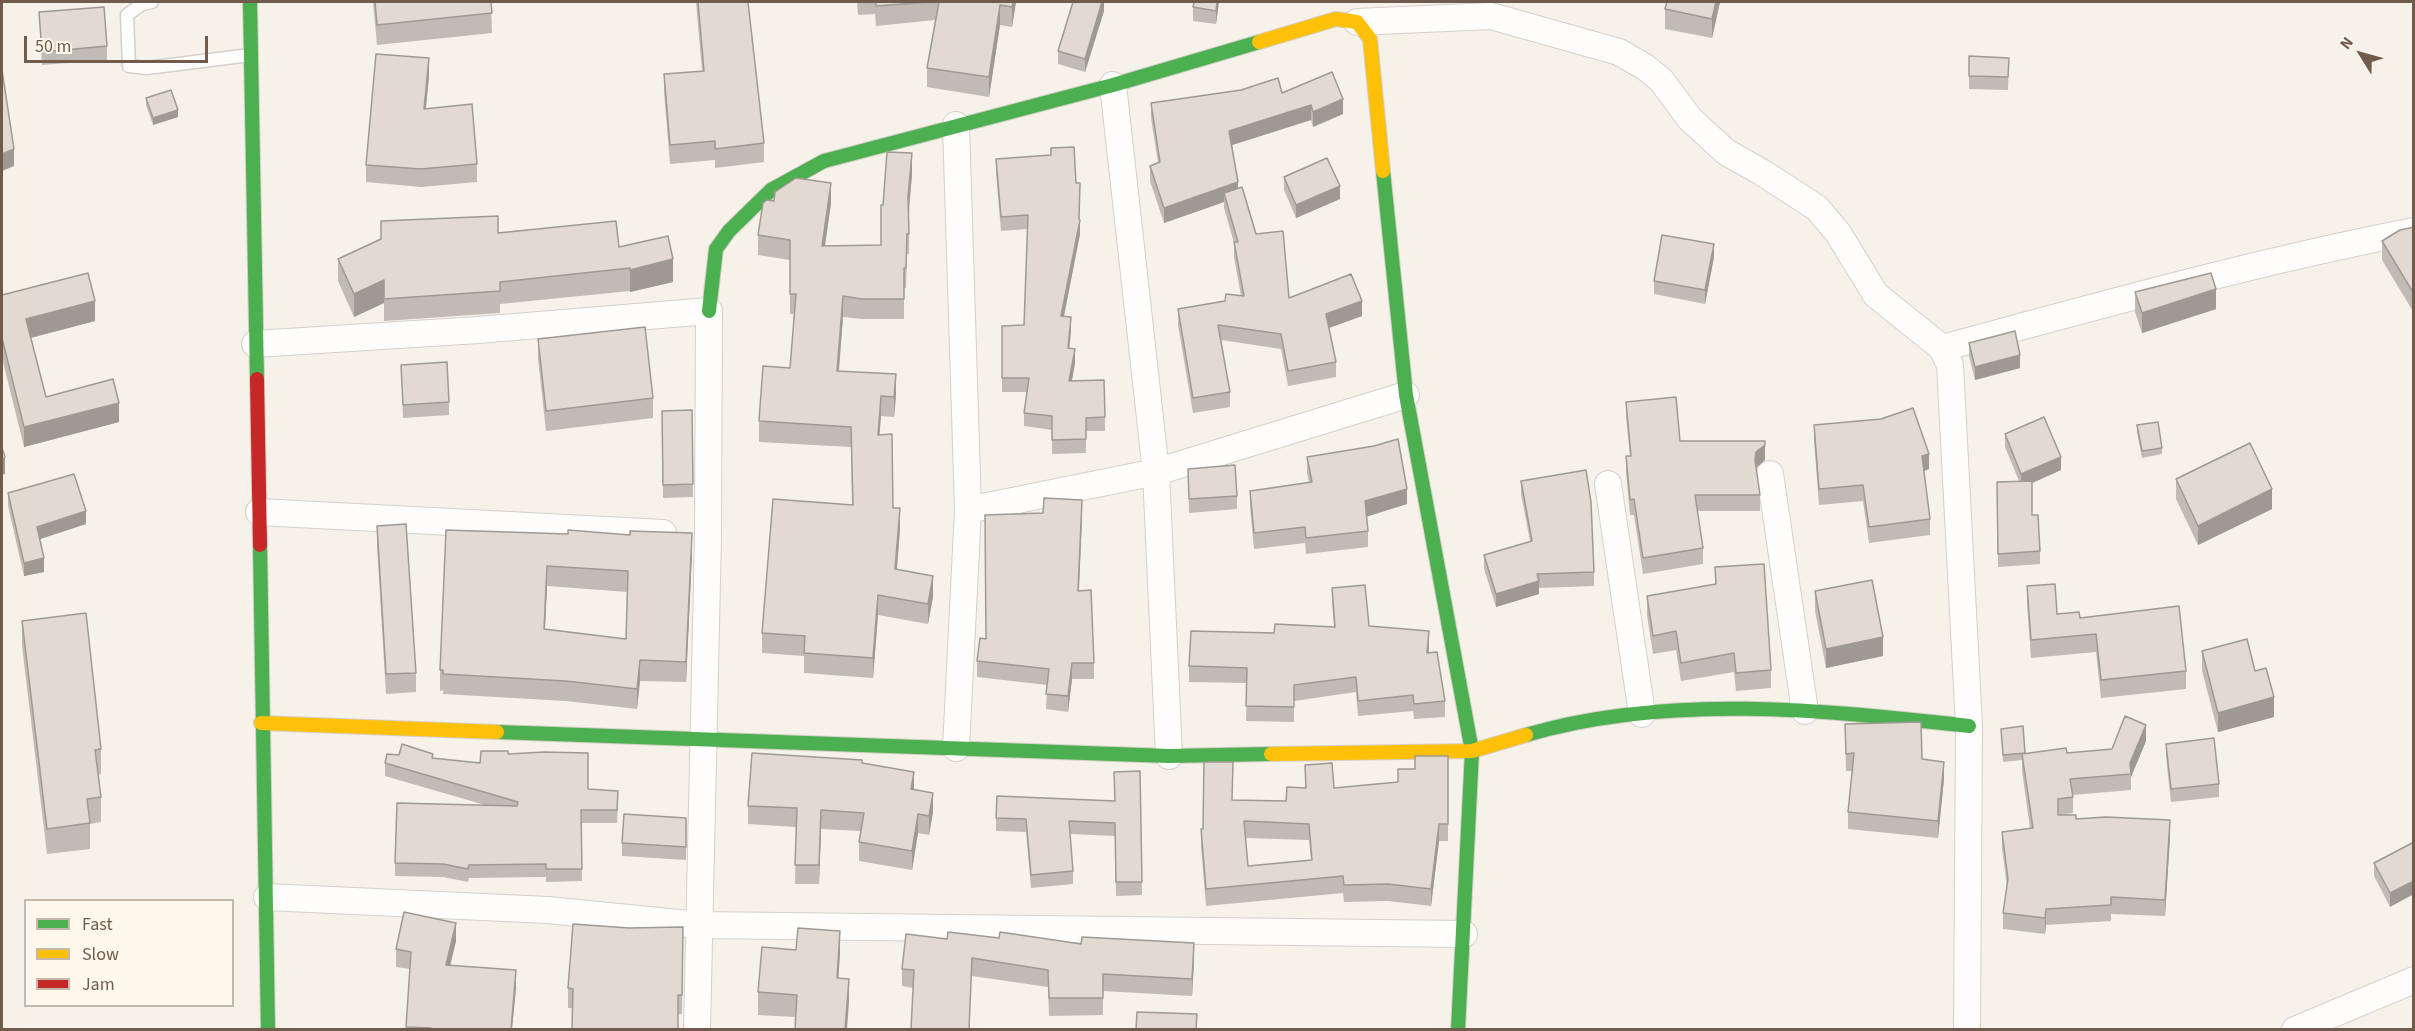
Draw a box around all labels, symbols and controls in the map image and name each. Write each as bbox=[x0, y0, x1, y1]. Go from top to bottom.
scale bar bbox=[27, 24, 212, 62]
north arrow bbox=[2331, 24, 2391, 84]
text: N bbox=[2335, 32, 2359, 54]
text: 50 m bbox=[35, 34, 71, 59]
legend bbox=[24, 899, 234, 1007]
text: Fast bbox=[82, 912, 113, 937]
text: Slow bbox=[82, 942, 119, 967]
text: Jam bbox=[82, 972, 115, 997]

